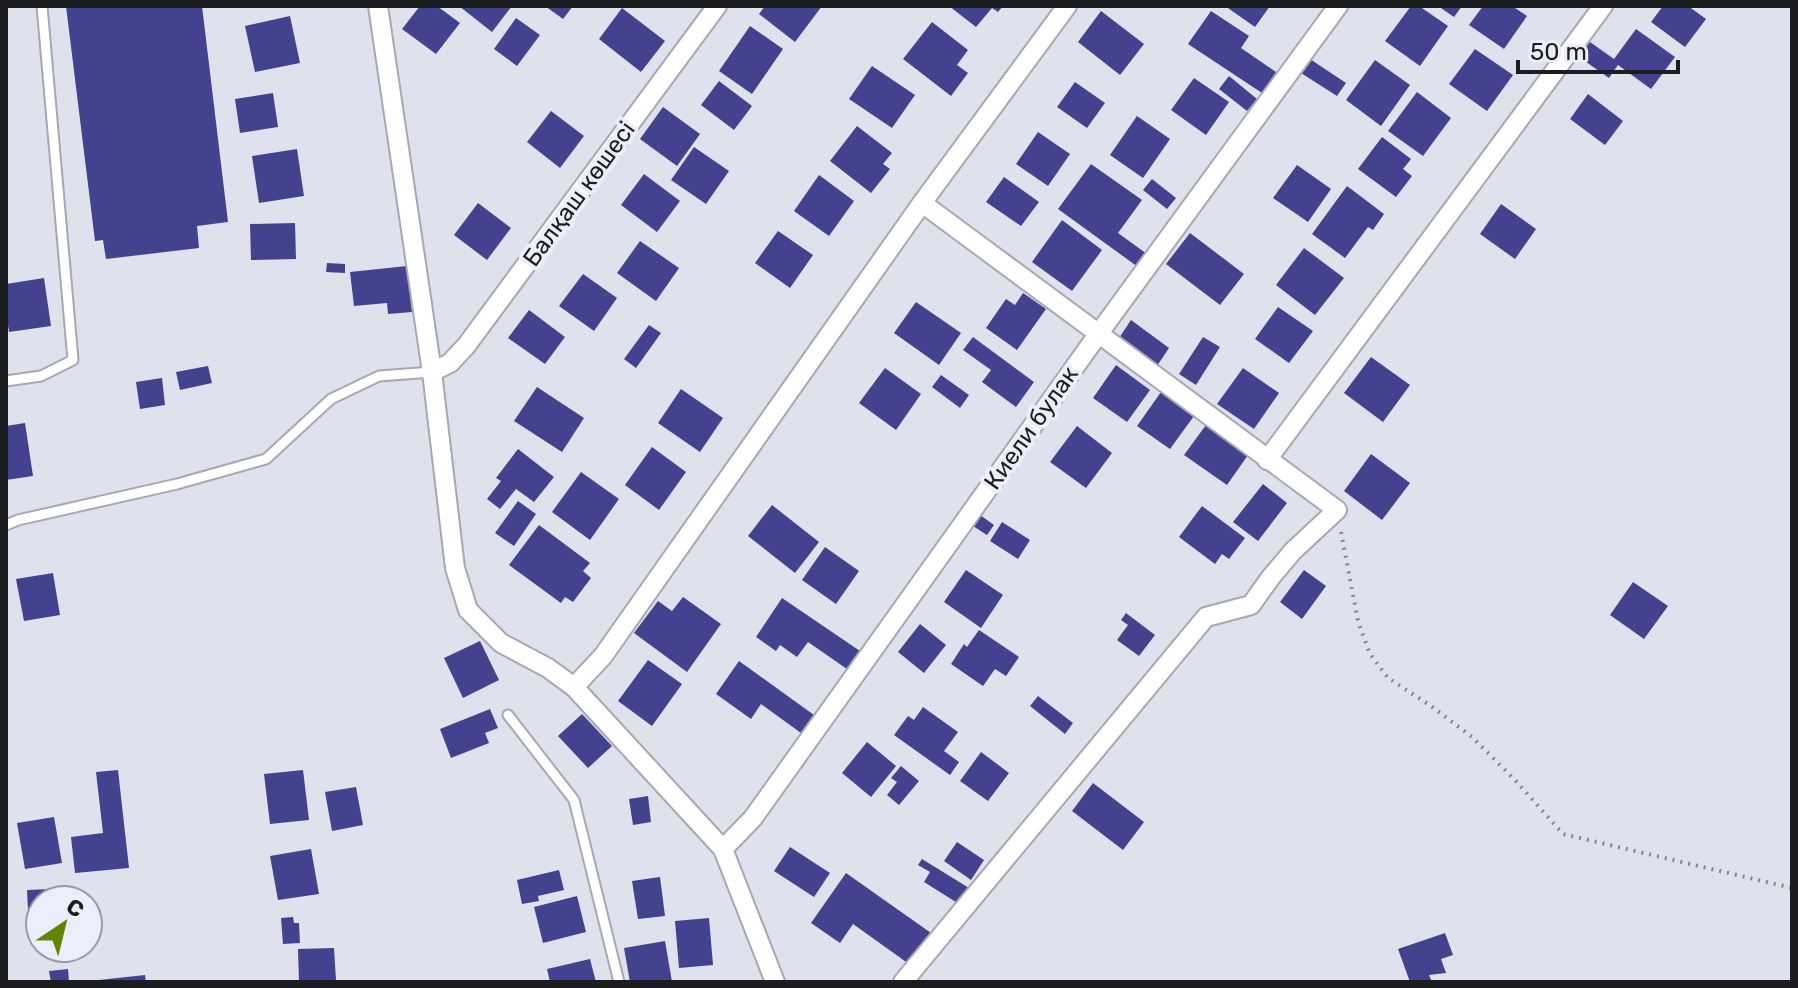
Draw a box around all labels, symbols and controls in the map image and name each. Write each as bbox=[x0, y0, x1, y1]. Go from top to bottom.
scale bar bbox=[1518, 24, 1678, 74]
text: 50 m bbox=[1530, 38, 1587, 66]
street label: Балқаш көшесі bbox=[517, 116, 641, 272]
street label: Киели булак bbox=[978, 361, 1084, 495]
north arrow bbox=[24, 884, 104, 964]
text: С bbox=[61, 893, 89, 924]

